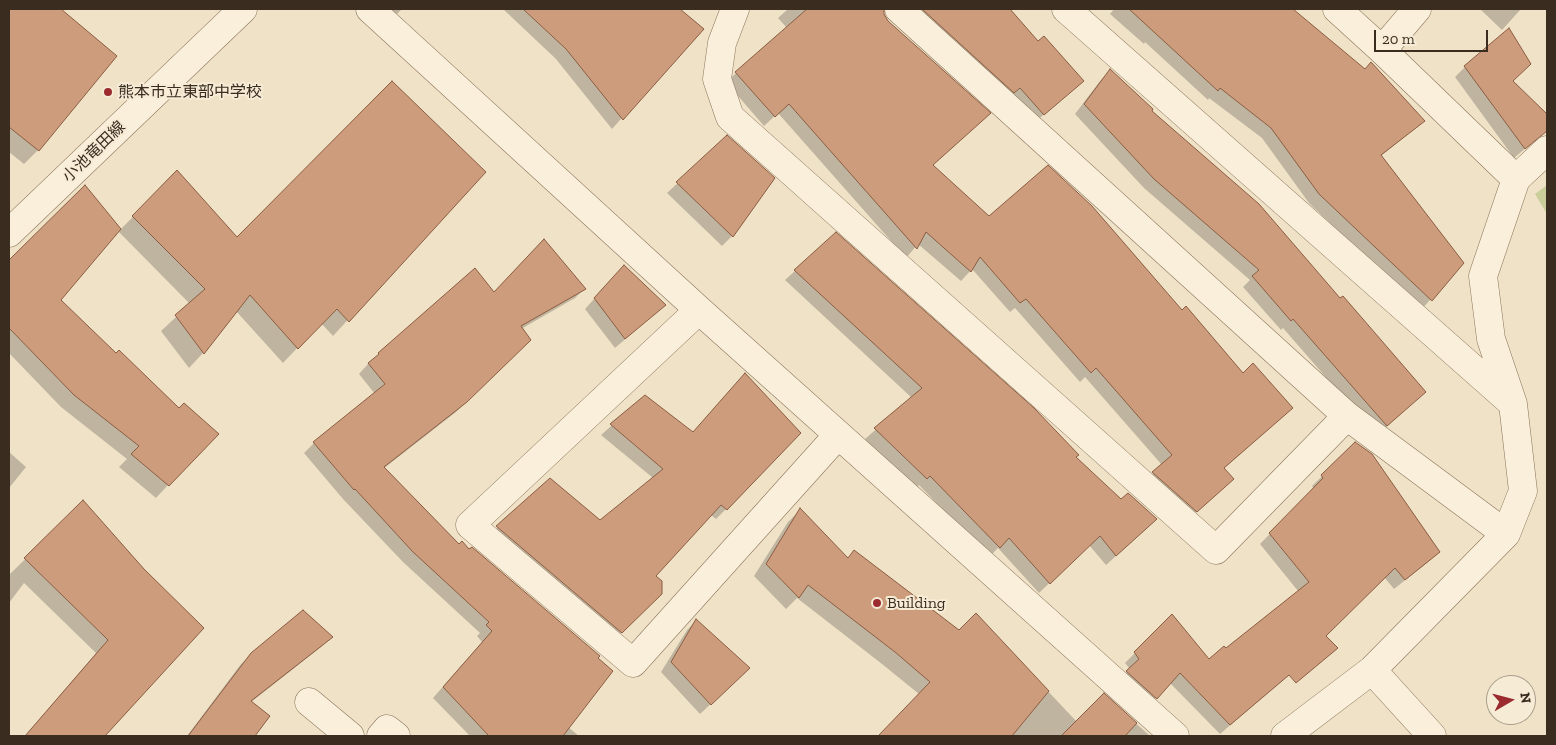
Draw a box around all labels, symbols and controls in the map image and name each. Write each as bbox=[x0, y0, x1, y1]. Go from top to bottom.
scale bar bbox=[1376, 20, 1490, 52]
text: 20 m bbox=[1382, 30, 1415, 48]
place label: 熊本市立東部中学校 bbox=[118, 82, 262, 102]
marker: 熊本市立東部中学校 bbox=[102, 86, 114, 98]
street label: 小池竜田線 bbox=[59, 117, 129, 187]
place label: Building bbox=[887, 593, 946, 613]
marker: Building bbox=[871, 597, 883, 609]
north arrow bbox=[1486, 675, 1536, 725]
text: N bbox=[1516, 692, 1535, 704]

